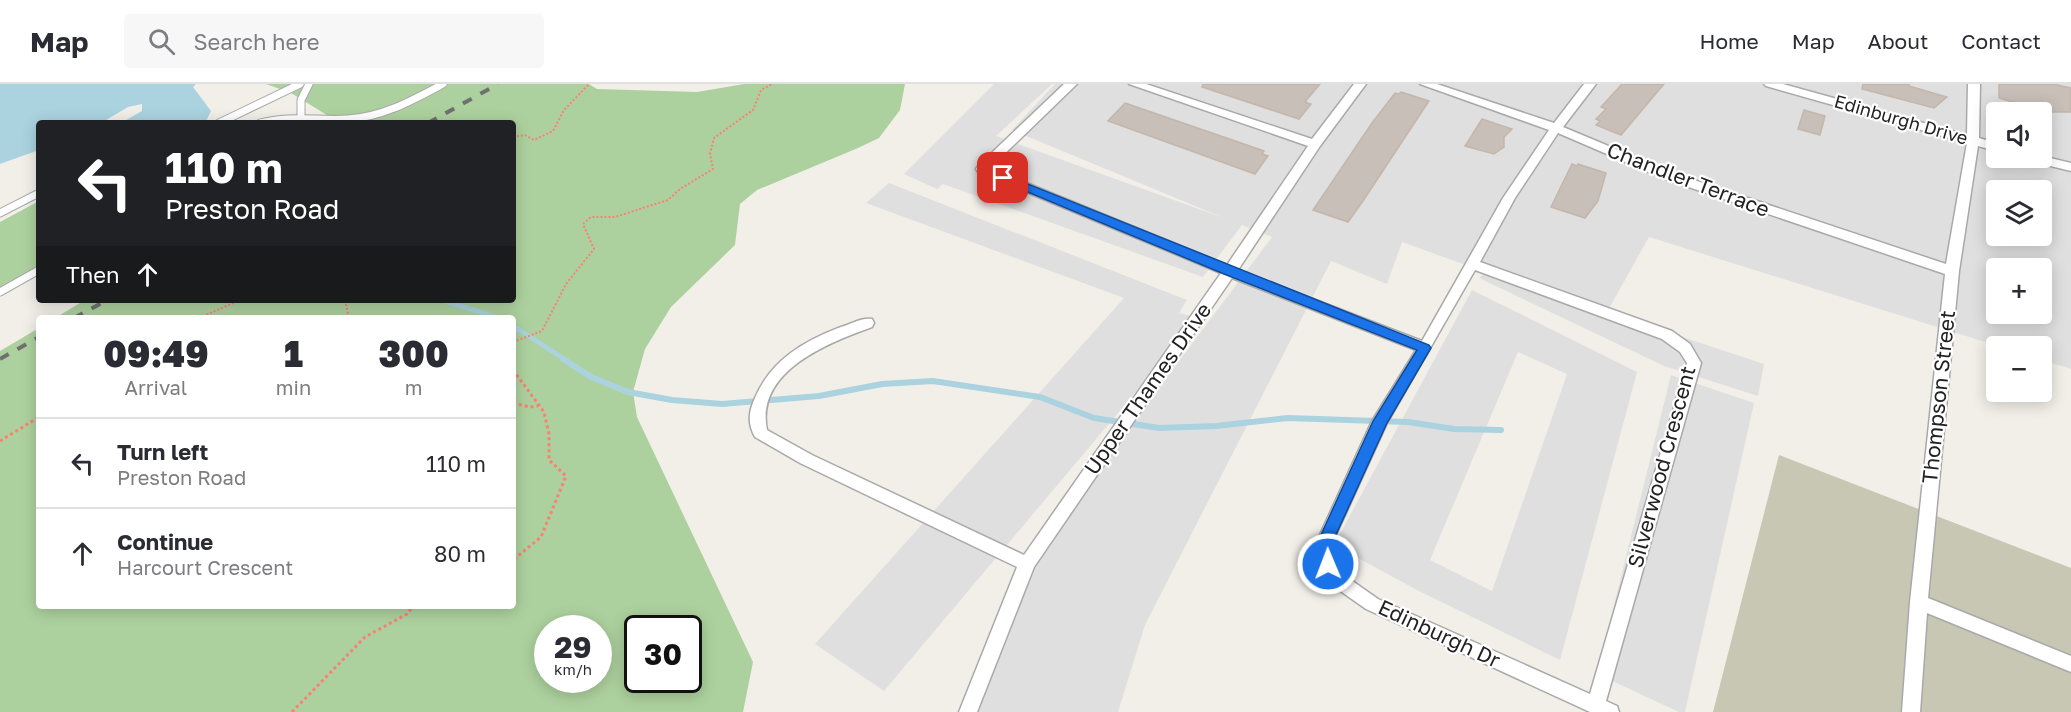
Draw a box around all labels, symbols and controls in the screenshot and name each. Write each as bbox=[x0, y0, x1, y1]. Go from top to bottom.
search box bbox=[124, 14, 544, 68]
text: Map bbox=[30, 25, 88, 58]
icon: search bbox=[145, 25, 178, 58]
text: Search here bbox=[193, 28, 319, 55]
text: Home bbox=[1699, 28, 1759, 54]
text: Map bbox=[1792, 28, 1835, 54]
text: About bbox=[1868, 28, 1928, 54]
text: Contact bbox=[1961, 28, 2041, 54]
street label: Edinburgh Drive bbox=[1832, 89, 1971, 149]
map controls bbox=[1986, 102, 2052, 402]
button: sound bbox=[1986, 102, 2052, 168]
street label: Chandler Terrace bbox=[1603, 136, 1773, 222]
text: 110 m bbox=[165, 142, 283, 192]
icon: left bbox=[66, 144, 144, 222]
pin bbox=[977, 152, 1028, 203]
icon: arrive bbox=[986, 161, 1019, 194]
button: layers bbox=[1986, 180, 2052, 246]
text: Preston Road bbox=[165, 193, 339, 225]
icon: ahead bbox=[131, 258, 164, 291]
button: + bbox=[1986, 258, 2052, 324]
text: Then bbox=[66, 261, 119, 288]
street label: Upper Thames Drive bbox=[1078, 298, 1216, 479]
street label: Thompson Street bbox=[1916, 309, 1960, 485]
text: 09:49 bbox=[103, 332, 209, 375]
text: 1 bbox=[284, 332, 303, 375]
text: 300 bbox=[378, 332, 449, 375]
button: − bbox=[1986, 336, 2052, 402]
street label: Silverwood Crescent bbox=[1622, 363, 1701, 571]
text: Arrival bbox=[125, 375, 187, 399]
text: min bbox=[276, 375, 311, 399]
text: m bbox=[405, 375, 422, 399]
text: Turn left bbox=[117, 438, 208, 465]
icon: left bbox=[66, 447, 99, 480]
text: 110 m bbox=[426, 450, 486, 477]
text: Preston Road bbox=[117, 465, 246, 489]
text: Continue bbox=[117, 528, 213, 555]
position arrow bbox=[1296, 532, 1360, 596]
icon: ahead bbox=[66, 537, 99, 570]
text: 80 m bbox=[434, 540, 486, 567]
text: Harcourt Crescent bbox=[117, 555, 293, 579]
street label: Edinburgh Dr bbox=[1374, 593, 1505, 673]
speed limit sign: 30 bbox=[624, 615, 702, 693]
text: 29 bbox=[554, 629, 592, 665]
text: km/h bbox=[554, 660, 592, 678]

